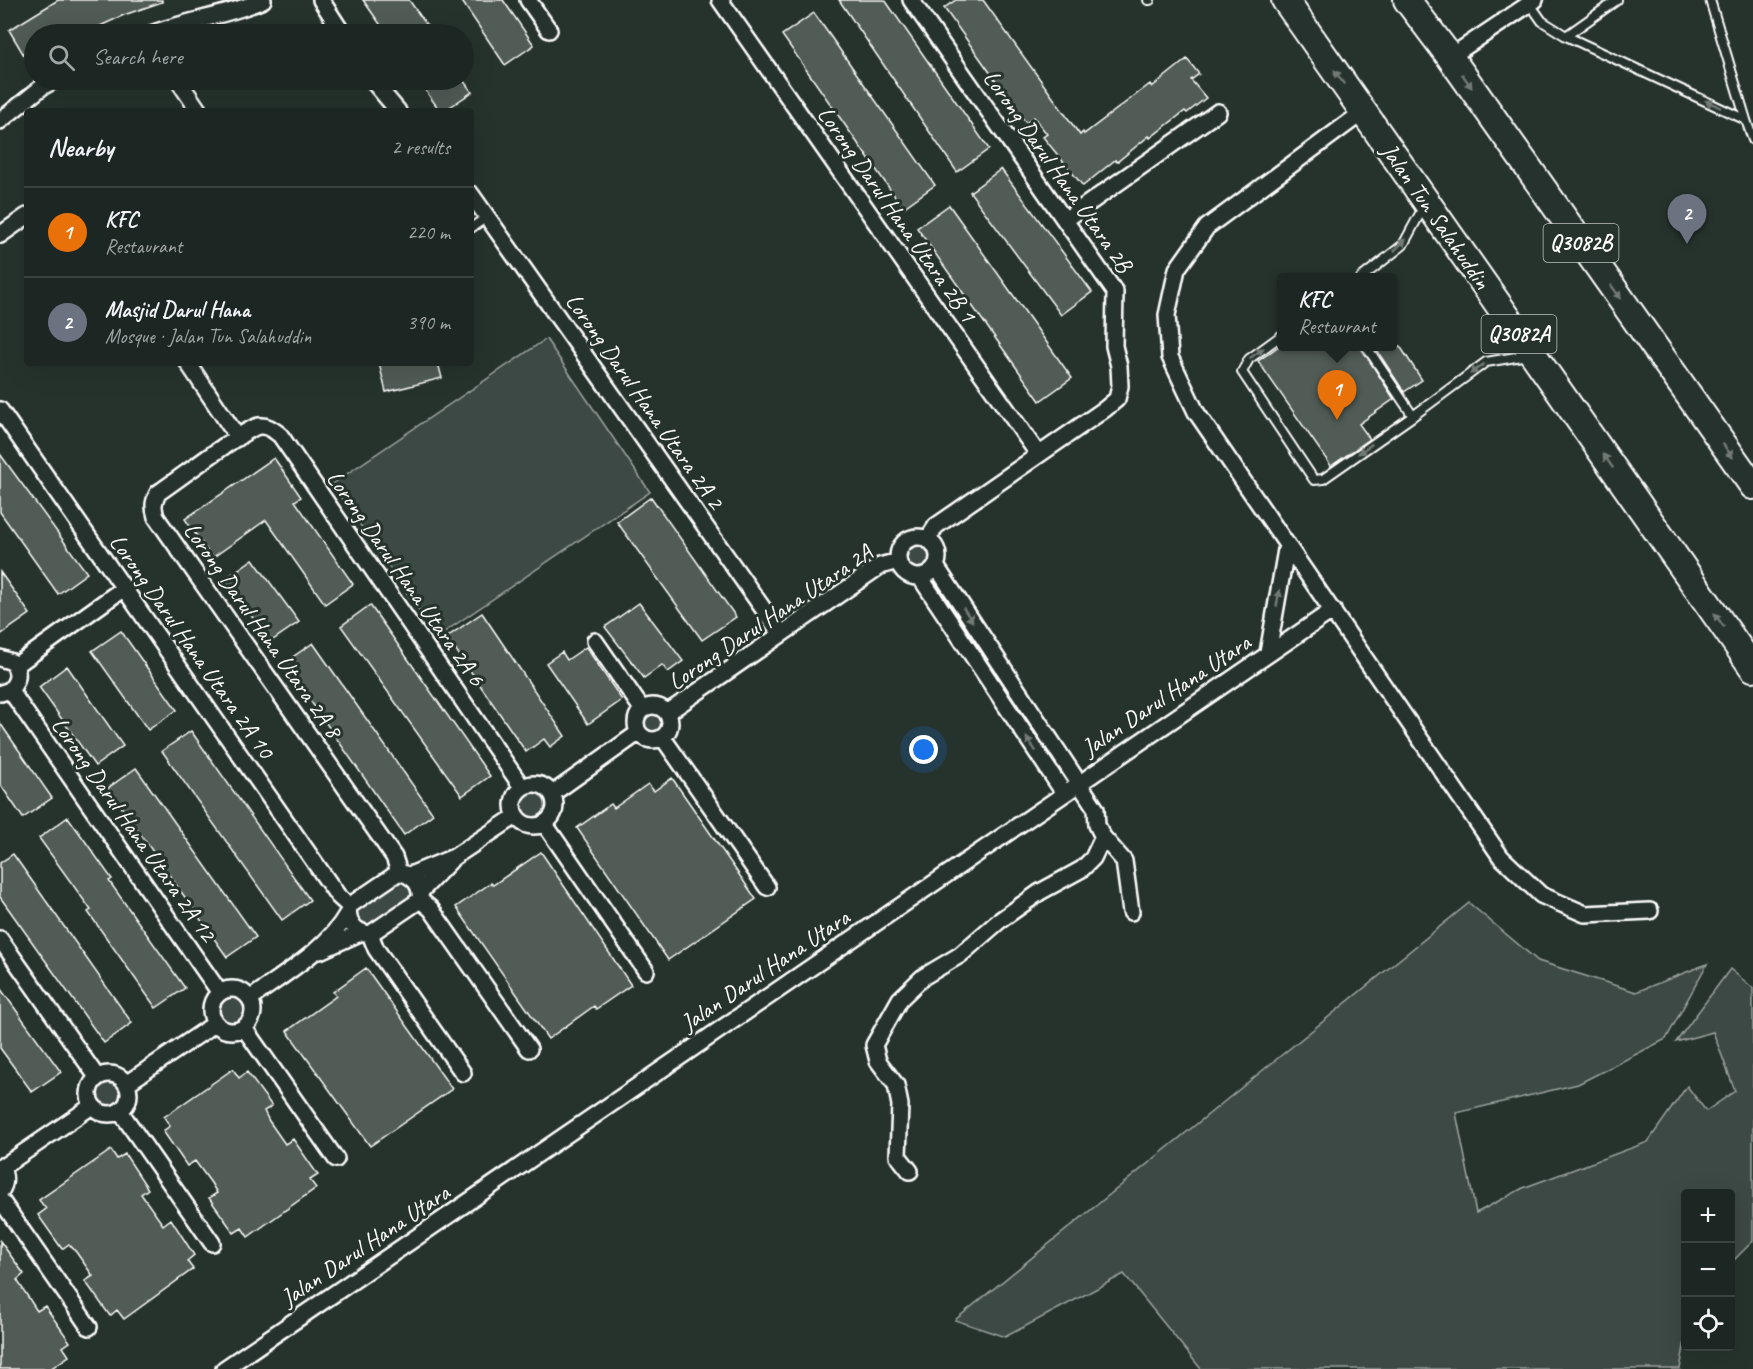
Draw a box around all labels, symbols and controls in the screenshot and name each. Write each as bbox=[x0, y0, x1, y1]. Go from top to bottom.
search box bbox=[24, 24, 474, 90]
icon: search bbox=[45, 41, 78, 74]
text: Search here bbox=[93, 43, 183, 71]
street label: Lorong Darul Hana Utara 2B bbox=[977, 64, 1140, 279]
one-way arrow bbox=[1333, 70, 1345, 86]
one-way arrow bbox=[1461, 73, 1472, 89]
street label: Lorong Darul Hana Utara 2B 1 bbox=[811, 100, 984, 329]
one-way arrow bbox=[1705, 100, 1722, 109]
text: Nearby bbox=[48, 131, 113, 164]
text: 2 results bbox=[391, 135, 450, 160]
street label: Jalan Tun Salahuddin bbox=[1374, 136, 1498, 295]
pin: 2 bbox=[1668, 194, 1706, 244]
text: KFC bbox=[105, 206, 138, 234]
text: 1 bbox=[63, 220, 72, 245]
text: 220 m bbox=[407, 220, 450, 245]
road number: Q3082B bbox=[1544, 224, 1618, 262]
text: Restaurant bbox=[105, 234, 182, 259]
one-way arrow bbox=[1393, 238, 1407, 253]
popup bbox=[1277, 273, 1397, 351]
one-way arrow bbox=[1610, 283, 1622, 299]
text: KFC bbox=[1298, 286, 1331, 314]
street label: Lorong Darul Hana Utara 2A 2 bbox=[559, 287, 732, 516]
text: Masjid Darul Hana bbox=[105, 296, 250, 324]
text: 2 bbox=[63, 310, 72, 335]
text: 390 m bbox=[407, 310, 450, 335]
text: Restaurant bbox=[1298, 314, 1376, 339]
road number: Q3082A bbox=[1482, 315, 1556, 353]
text: Mosque · Jalan Tun Salahuddin bbox=[105, 324, 311, 349]
one-way arrow bbox=[1248, 347, 1264, 359]
one-way arrow bbox=[1470, 363, 1486, 375]
pin: 1 bbox=[1318, 370, 1356, 420]
one-way arrow bbox=[1358, 443, 1374, 455]
one-way arrow bbox=[1722, 443, 1733, 459]
one-way arrow bbox=[1602, 453, 1614, 468]
street label: Lorong Darul Hana Utara 2A 6 bbox=[320, 464, 492, 693]
street label: Lorong Darul Hana Utara 2A 8 bbox=[177, 516, 350, 745]
street label: Lorong Darul Hana Utara 2A 10 bbox=[103, 528, 282, 766]
street label: Lorong Darul Hana Utara 2A bbox=[662, 537, 879, 696]
one-way arrow bbox=[1273, 589, 1282, 608]
one-way arrow bbox=[962, 606, 974, 622]
one-way arrow bbox=[1713, 613, 1725, 629]
street label: Jalan Darul Hana Utara bbox=[1075, 627, 1257, 763]
street label: Lorong Darul Hana Utara 2A 12 bbox=[45, 711, 224, 949]
your location bbox=[909, 735, 938, 764]
one-way arrow bbox=[1026, 736, 1037, 752]
street label: Jalan Darul Hana Utara bbox=[674, 902, 856, 1038]
street label: Jalan Darul Hana Utara bbox=[274, 1177, 456, 1313]
map controls bbox=[1681, 1189, 1735, 1351]
button: + bbox=[1681, 1189, 1735, 1243]
button: − bbox=[1681, 1243, 1735, 1297]
button: locate bbox=[1681, 1297, 1735, 1351]

